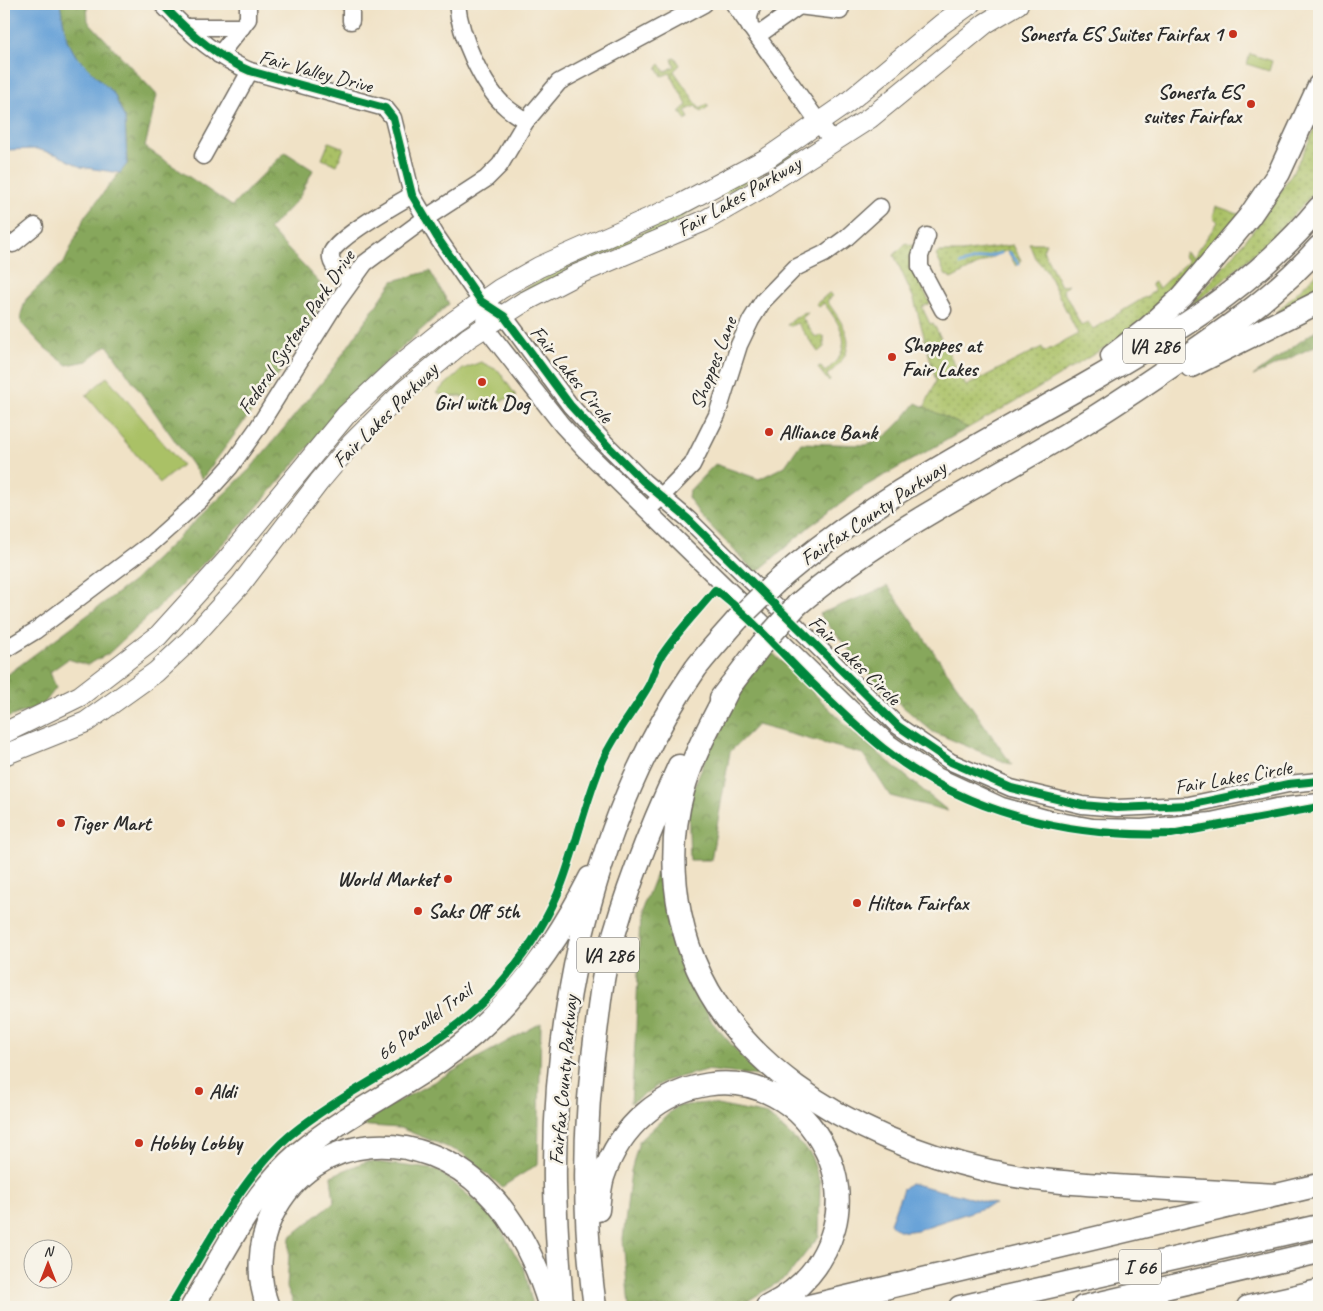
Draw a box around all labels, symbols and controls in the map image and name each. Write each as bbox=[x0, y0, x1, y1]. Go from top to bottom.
place label: Sonesta ES Suites Fairfax 1 bbox=[1019, 21, 1226, 47]
marker: Sonesta ES Suites Fairfax 1 bbox=[1227, 28, 1239, 40]
street label: Fair Valley Drive bbox=[256, 43, 377, 99]
place label: Sonesta ES suites Fairfax bbox=[1143, 79, 1246, 129]
marker: Sonesta ES suites Fairfax bbox=[1245, 98, 1257, 110]
street label: Fair Lakes Parkway bbox=[673, 149, 807, 242]
street label: Federal Systems Park Drive bbox=[231, 243, 362, 419]
street label: Shoppes Lane bbox=[684, 311, 743, 413]
street label: Fair Lakes Circle bbox=[525, 320, 620, 429]
road number: VA 286 bbox=[1123, 328, 1185, 364]
place label: Shoppes at Fair Lakes bbox=[902, 332, 984, 382]
marker: Shoppes at Fair Lakes bbox=[886, 351, 898, 363]
street label: Fair Lakes Parkway bbox=[327, 356, 444, 473]
marker: Girl with Dog bbox=[476, 376, 488, 388]
place label: Girl with Dog bbox=[434, 390, 532, 416]
place label: Alliance Bank bbox=[779, 419, 879, 445]
marker: Alliance Bank bbox=[763, 426, 775, 438]
street label: Fairfax County Parkway bbox=[795, 454, 952, 571]
street label: Fair Lakes Circle bbox=[803, 610, 907, 711]
street label: Fair Lakes Circle bbox=[1172, 754, 1295, 800]
place label: Tiger Mart bbox=[71, 810, 153, 836]
marker: Tiger Mart bbox=[55, 817, 67, 829]
place label: World Market bbox=[337, 866, 441, 892]
marker: World Market bbox=[442, 873, 454, 885]
place label: Hilton Fairfax bbox=[867, 890, 970, 916]
marker: Hilton Fairfax bbox=[851, 897, 863, 909]
place label: Saks Off 5th bbox=[428, 898, 521, 924]
marker: Saks Off 5th bbox=[412, 905, 424, 917]
road number: VA 286 bbox=[577, 938, 639, 972]
street label: 66 Parallel Trail bbox=[371, 975, 480, 1067]
street label: Fairfax County Parkway bbox=[543, 992, 584, 1166]
place label: Aldi bbox=[209, 1078, 239, 1104]
marker: Aldi bbox=[193, 1085, 205, 1097]
place label: Hobby Lobby bbox=[149, 1130, 245, 1156]
marker: Hobby Lobby bbox=[133, 1137, 145, 1149]
north arrow bbox=[22, 1238, 72, 1288]
text: N bbox=[44, 1243, 55, 1260]
road number: I 66 bbox=[1119, 1250, 1161, 1284]

